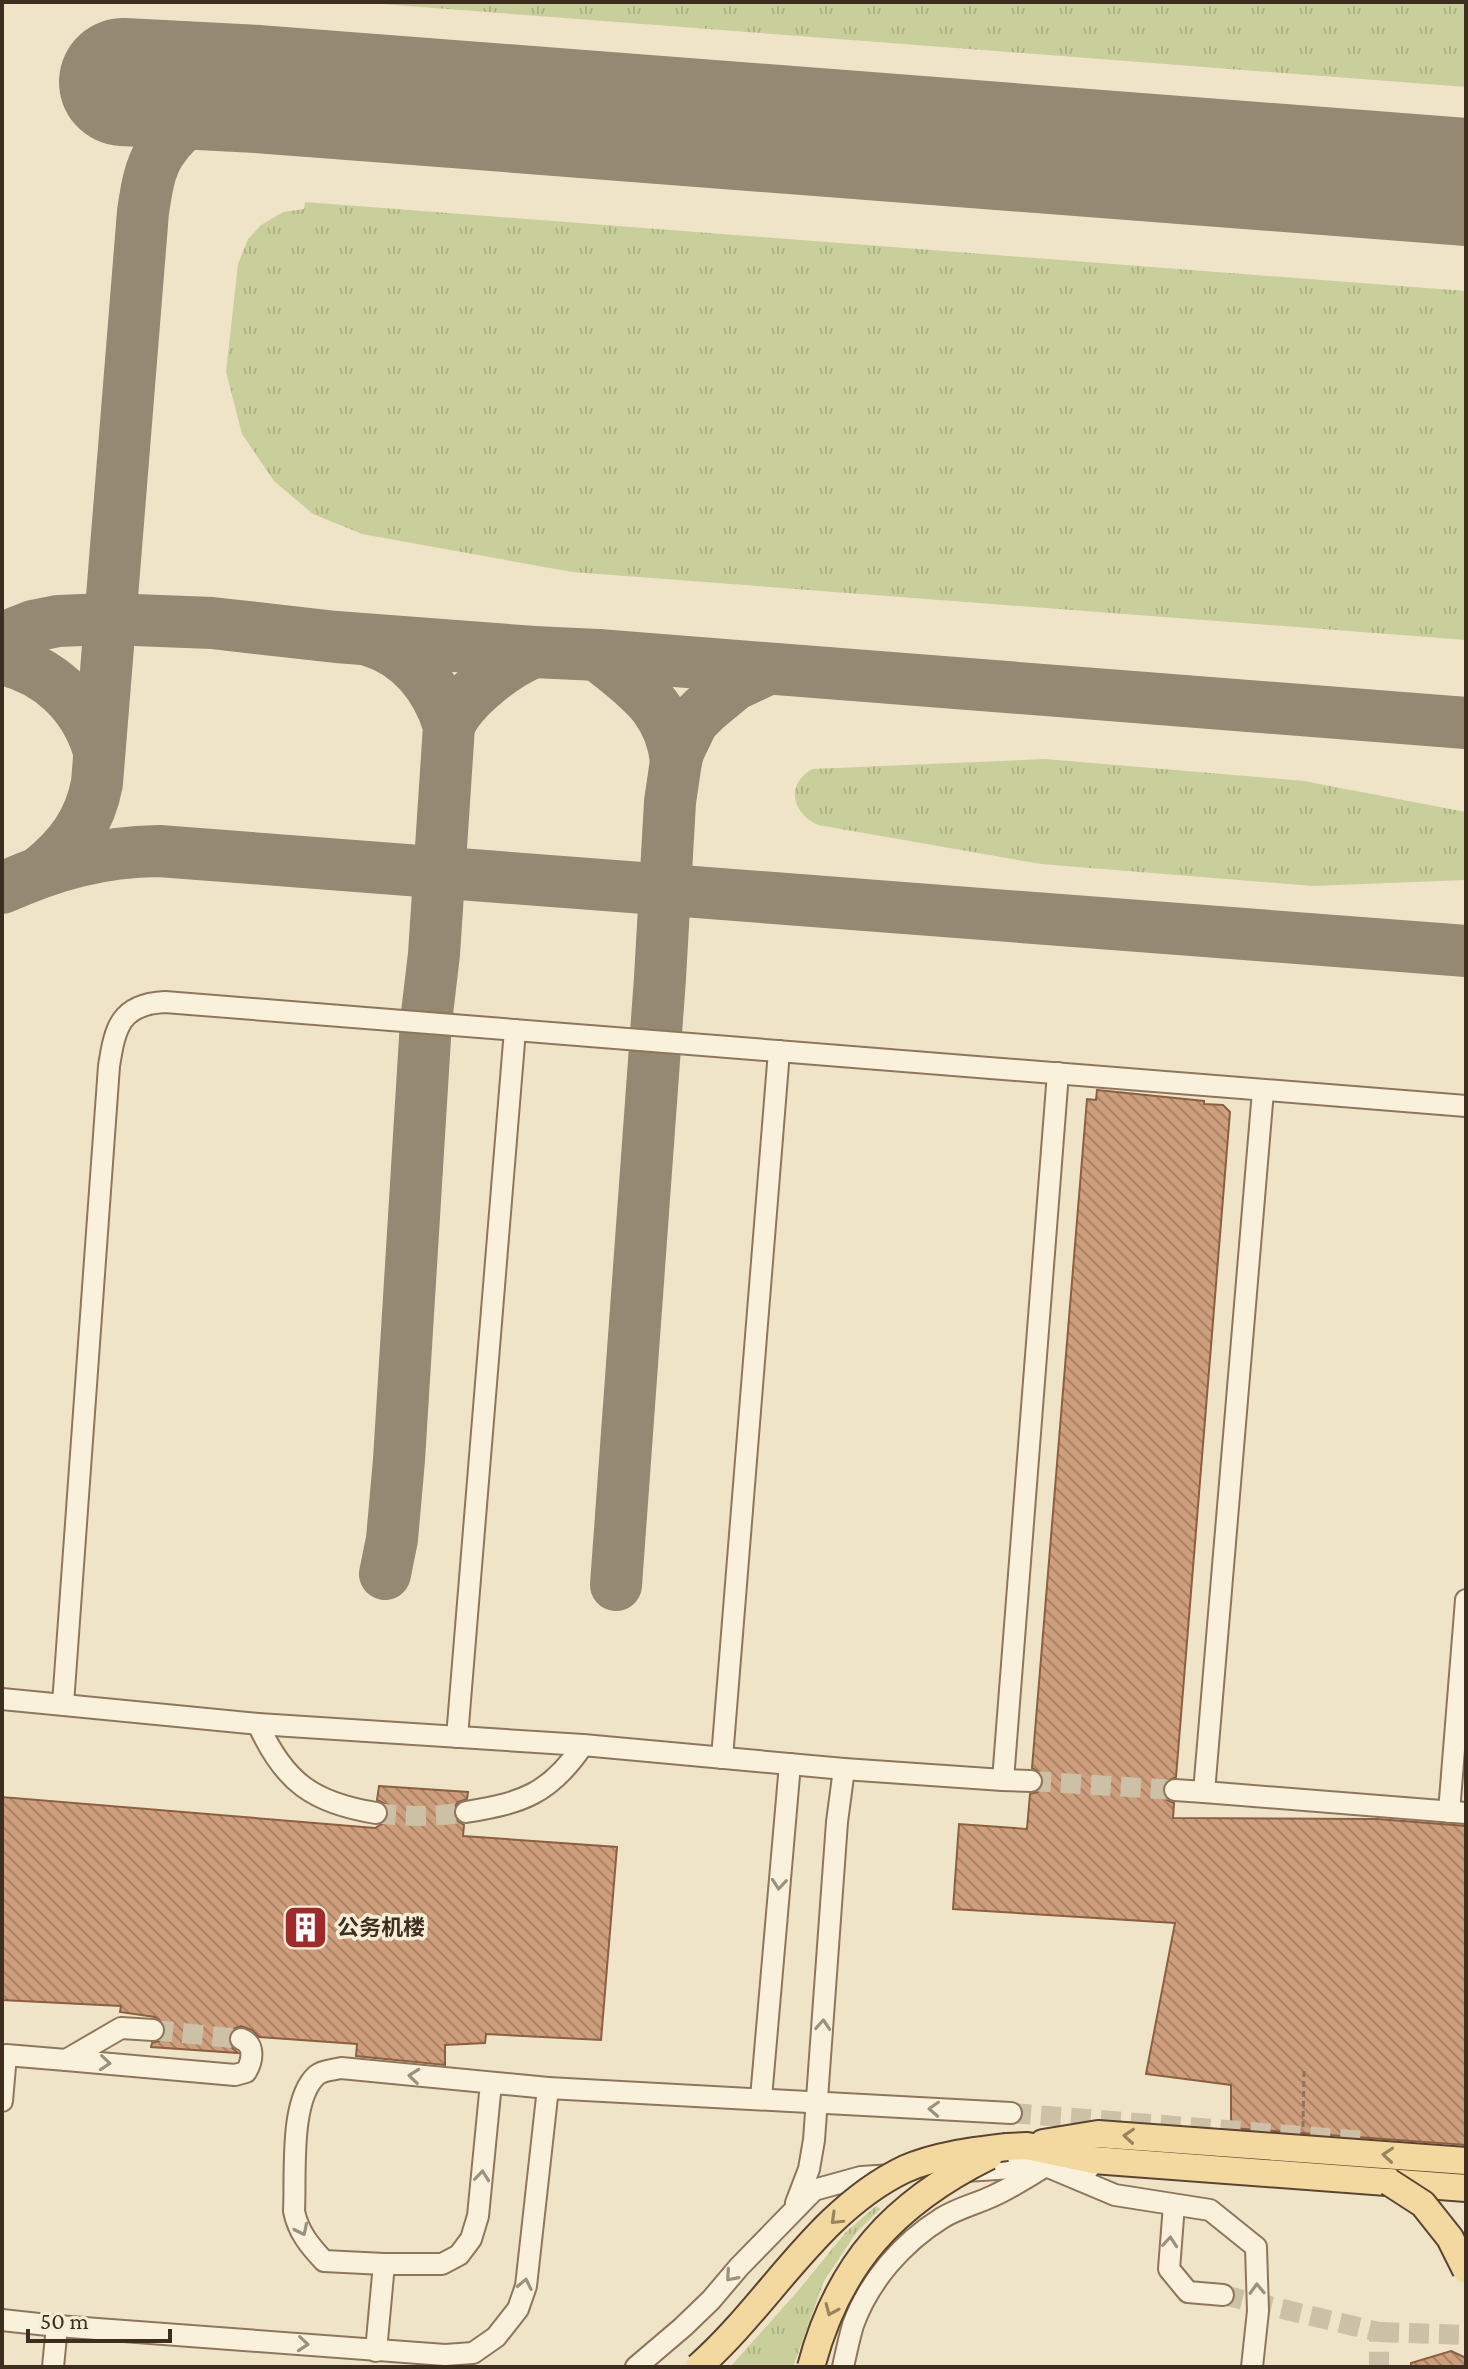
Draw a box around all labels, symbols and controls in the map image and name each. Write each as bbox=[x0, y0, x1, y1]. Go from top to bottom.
one-way arrow bbox=[771, 1878, 788, 1891]
building icon: 公务机楼 bbox=[282, 1903, 330, 1951]
place label: 公务机楼 bbox=[337, 1915, 425, 1940]
one-way arrow bbox=[814, 2018, 831, 2031]
one-way arrow bbox=[99, 2054, 112, 2071]
one-way arrow bbox=[407, 2067, 420, 2084]
one-way arrow bbox=[927, 2101, 940, 2118]
one-way arrow bbox=[1122, 2128, 1135, 2145]
one-way arrow bbox=[1381, 2147, 1394, 2164]
one-way arrow bbox=[474, 2169, 491, 2182]
one-way arrow bbox=[831, 2210, 845, 2224]
one-way arrow bbox=[292, 2222, 307, 2237]
one-way arrow bbox=[1161, 2235, 1178, 2248]
one-way arrow bbox=[726, 2267, 741, 2282]
one-way arrow bbox=[516, 2278, 533, 2291]
one-way arrow bbox=[1249, 2282, 1266, 2295]
scale bar bbox=[28, 2293, 170, 2343]
one-way arrow bbox=[824, 2302, 840, 2316]
text: 50 m bbox=[40, 2307, 89, 2334]
one-way arrow bbox=[297, 2336, 310, 2353]

